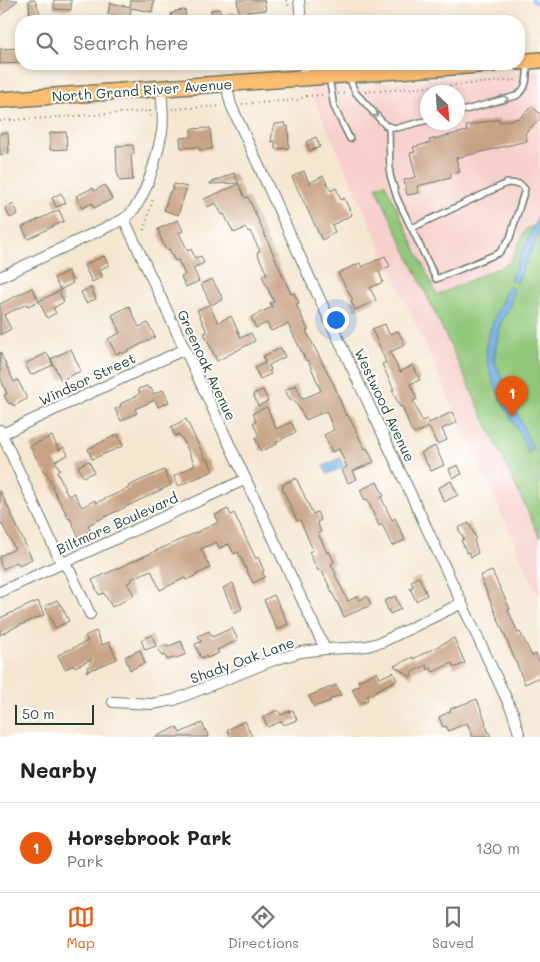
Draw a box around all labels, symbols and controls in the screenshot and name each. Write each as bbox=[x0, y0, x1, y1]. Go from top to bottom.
search box bbox=[15, 15, 525, 70]
icon: search bbox=[33, 29, 61, 57]
text: Search here bbox=[73, 30, 189, 55]
street label: North Grand River Avenue bbox=[51, 74, 233, 106]
north arrow bbox=[420, 85, 465, 130]
one-way arrow bbox=[500, 95, 508, 105]
one-way arrow bbox=[369, 108, 378, 117]
street label: Greenoak Avenue bbox=[173, 307, 241, 423]
your location bbox=[323, 307, 349, 333]
street label: Westwood Avenue bbox=[350, 345, 420, 465]
street label: Windsor Street bbox=[36, 348, 138, 410]
pin: 1 bbox=[496, 376, 528, 417]
street label: Biltmore Boulevard bbox=[53, 488, 181, 558]
street label: Shady Oak Lane bbox=[187, 632, 297, 688]
scale bar bbox=[15, 702, 94, 725]
text: 50 m bbox=[22, 704, 54, 723]
text: Nearby bbox=[20, 756, 97, 783]
text: Horsebrook Park bbox=[67, 825, 232, 850]
text: 1 bbox=[32, 837, 40, 858]
text: 130 m bbox=[476, 837, 520, 858]
text: Park bbox=[67, 850, 103, 871]
tab: Map bbox=[66, 903, 95, 952]
tab: Directions bbox=[228, 903, 299, 952]
tab: Saved bbox=[432, 903, 474, 952]

